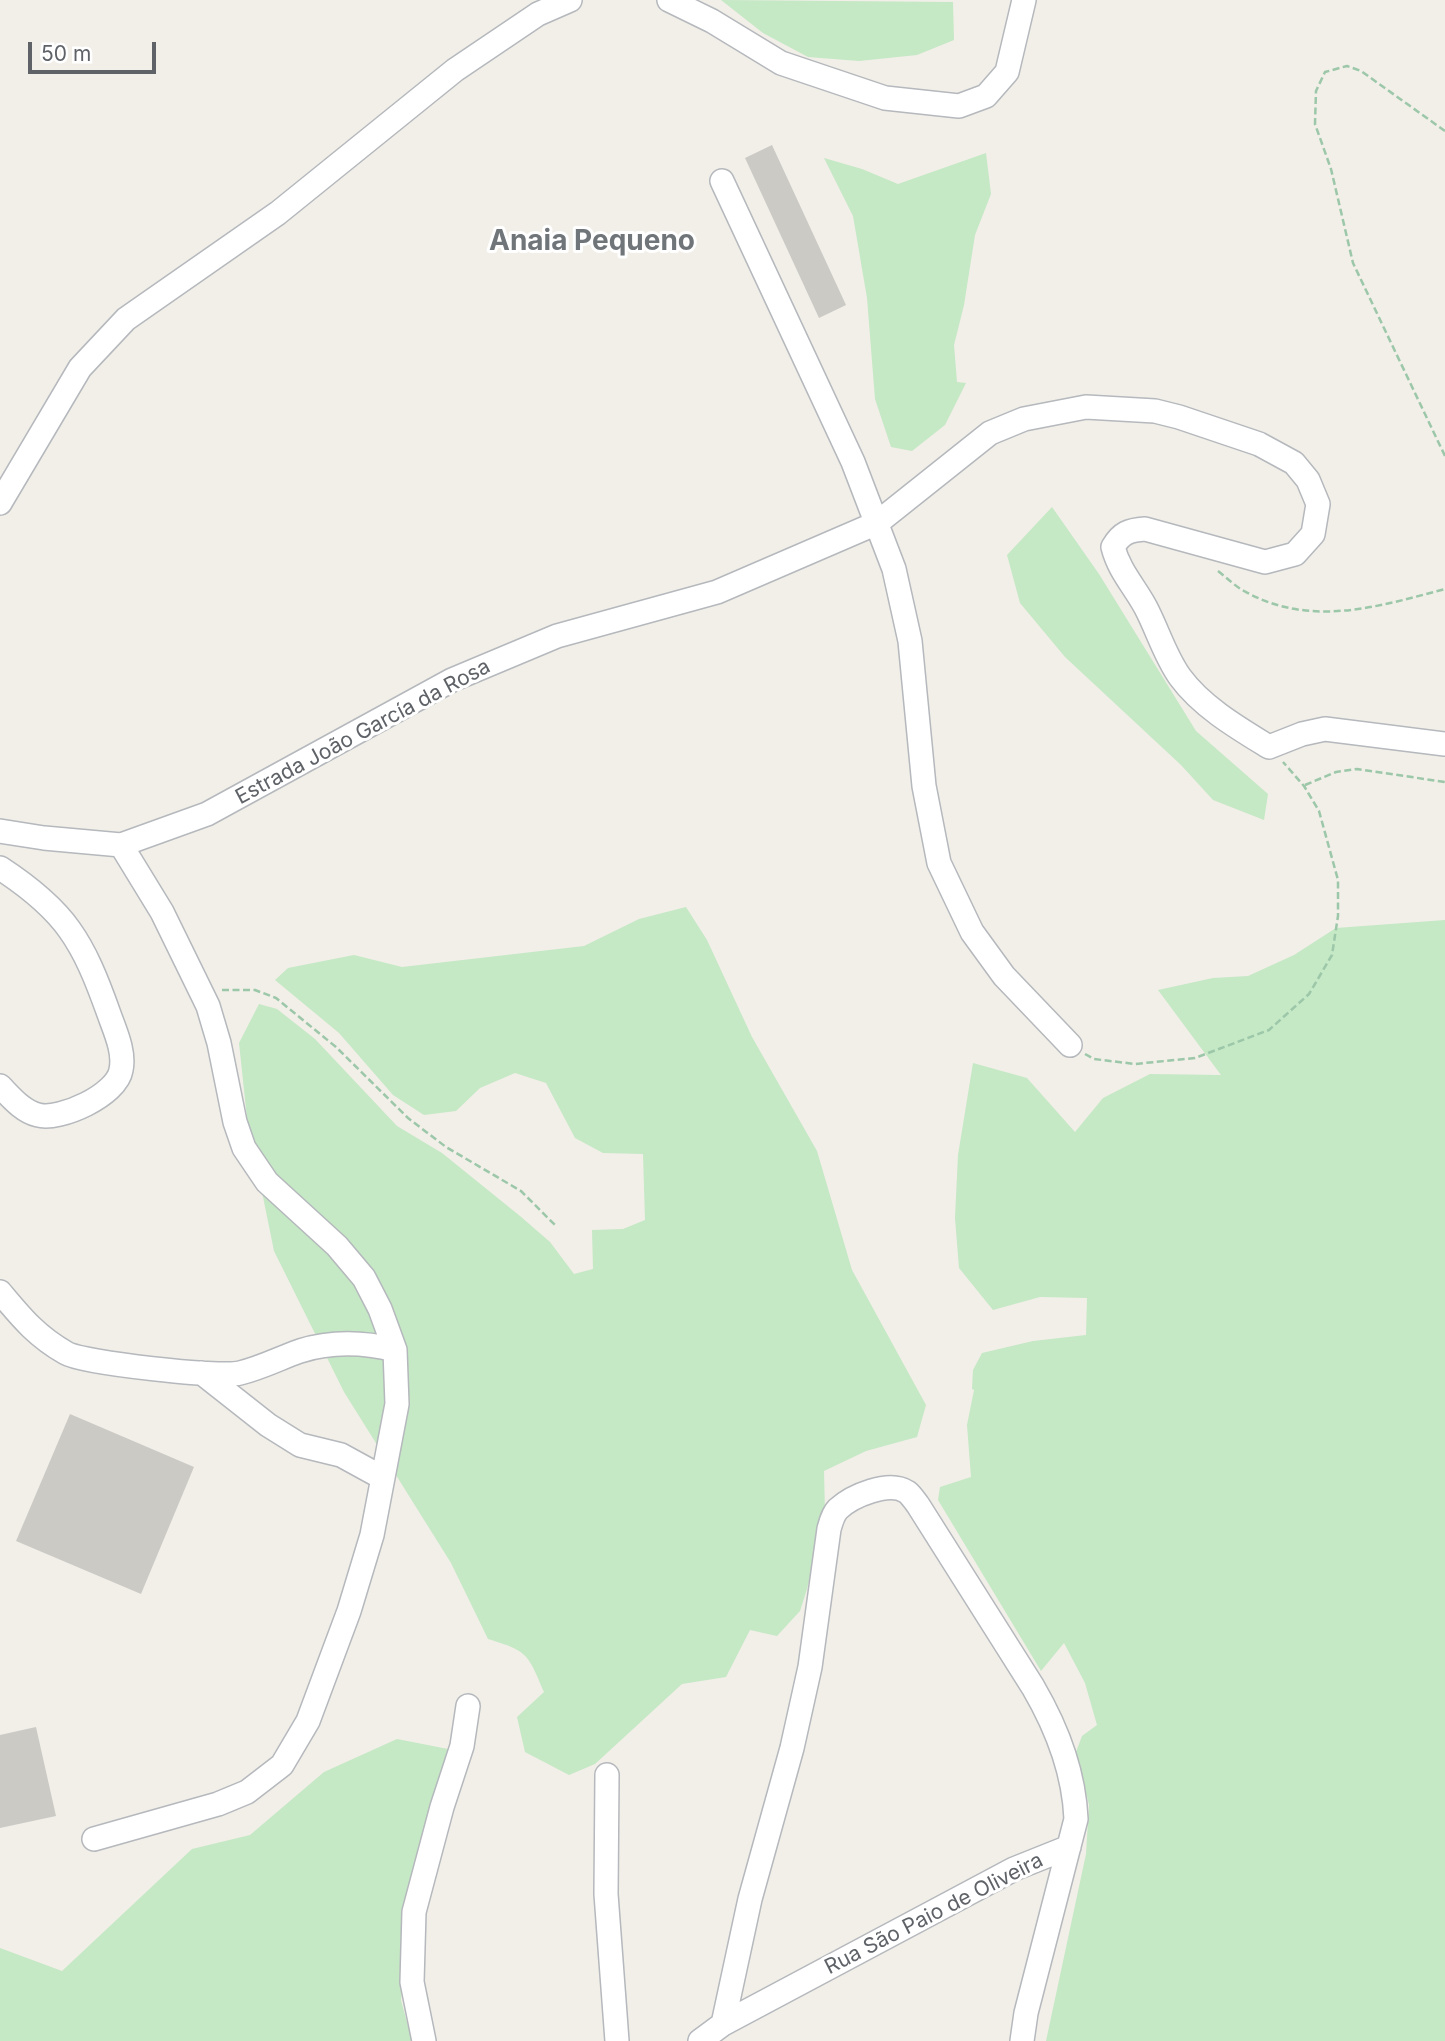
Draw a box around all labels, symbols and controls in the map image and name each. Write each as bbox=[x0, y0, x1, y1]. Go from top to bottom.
scale bar bbox=[32, 28, 159, 72]
text: 50 m bbox=[41, 41, 91, 66]
district label: Anaia Pequeno bbox=[489, 225, 695, 259]
street label: Estrada João García da Rosa bbox=[231, 654, 495, 810]
street label: Rua São Paio de Oliveira bbox=[821, 1848, 1047, 1980]

